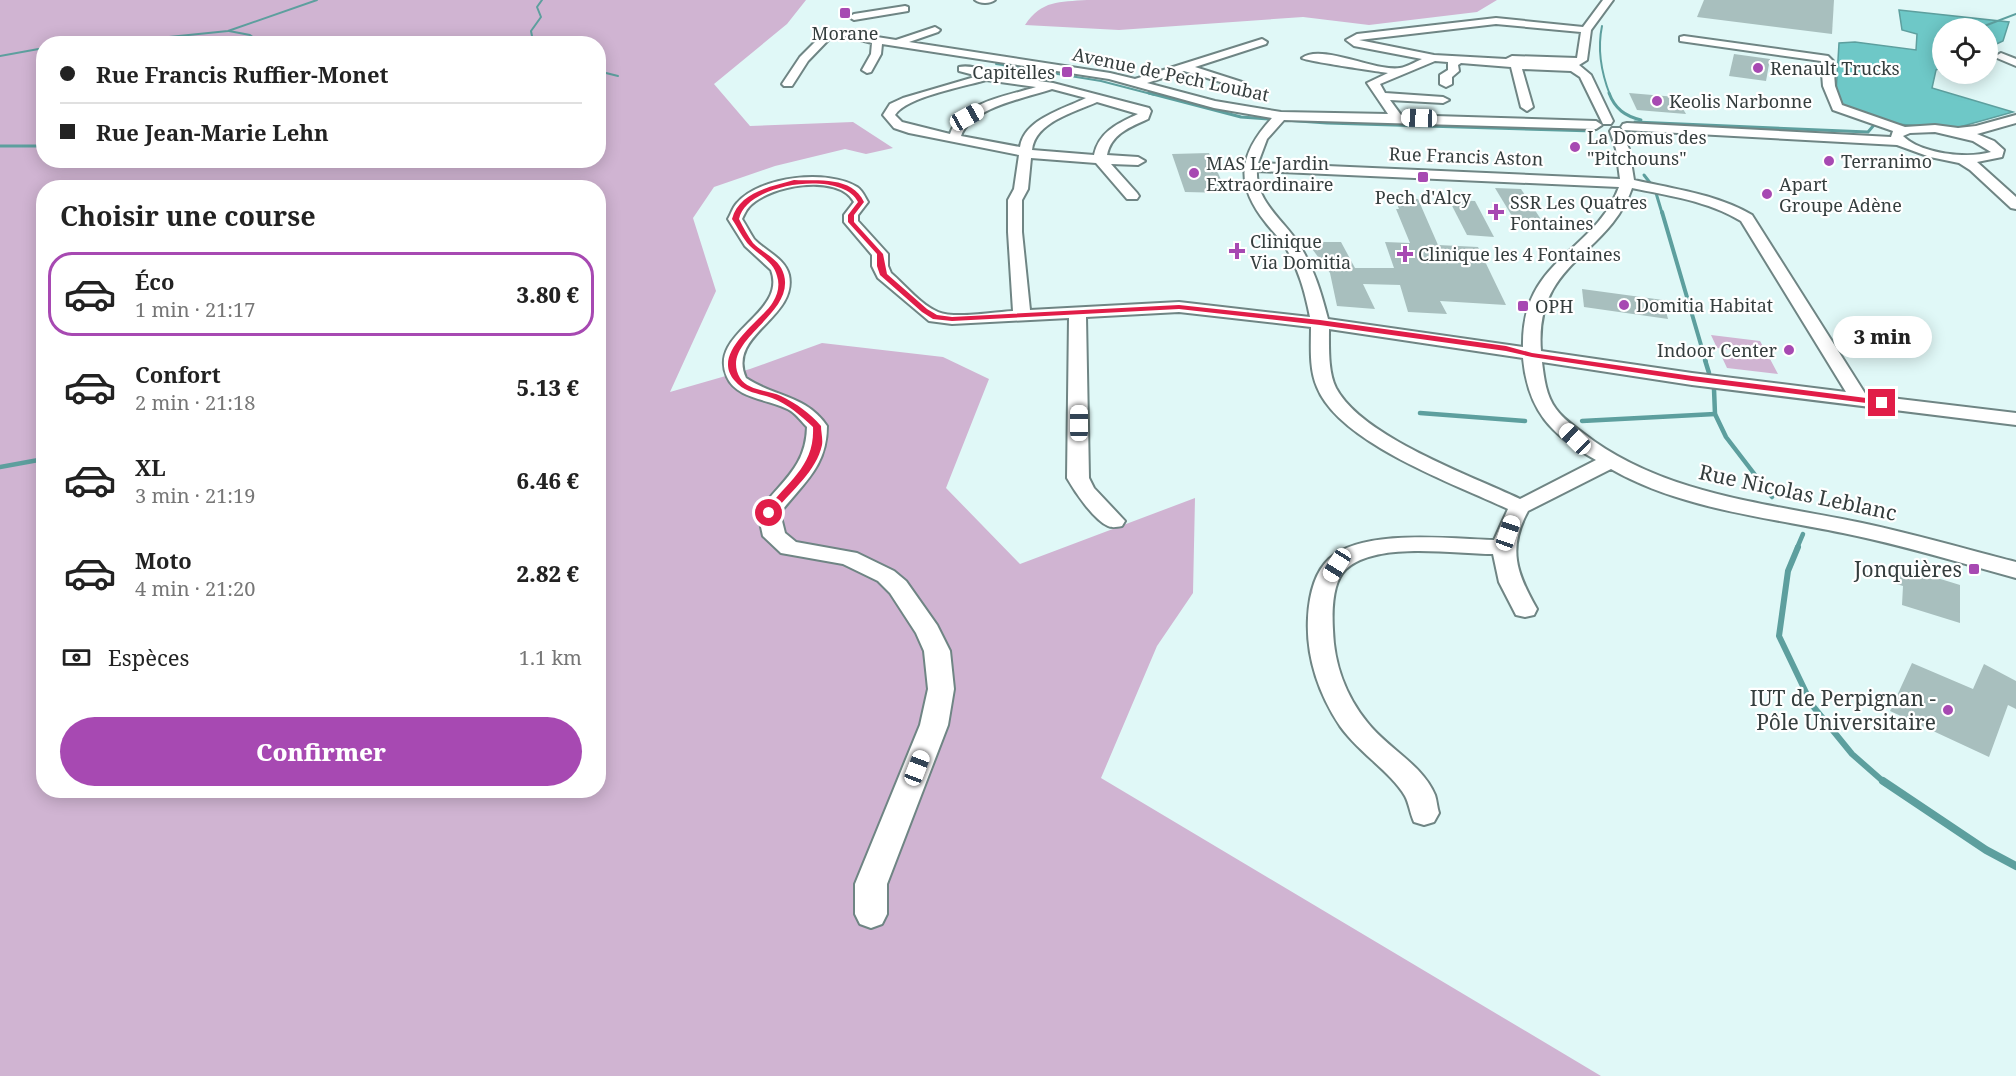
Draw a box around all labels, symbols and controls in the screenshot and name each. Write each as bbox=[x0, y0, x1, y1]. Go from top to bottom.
marker: Morane bbox=[838, 6, 852, 20]
map controls bbox=[1932, 18, 1998, 84]
button: locate bbox=[1932, 18, 1998, 84]
place label: Morane bbox=[812, 21, 878, 45]
street label: Avenue de Pech Loubat bbox=[1070, 41, 1272, 107]
place label: Renault Trucks bbox=[1770, 56, 1900, 80]
text: Rue Francis Ruffier-Monet bbox=[96, 59, 388, 89]
place label: Capitelles bbox=[972, 60, 1055, 84]
marker: Renault Trucks bbox=[1751, 61, 1765, 75]
marker: Capitelles bbox=[1060, 65, 1074, 79]
place label: Keolis Narbonne bbox=[1669, 89, 1812, 113]
marker: Keolis Narbonne bbox=[1650, 94, 1664, 108]
car bbox=[947, 100, 987, 134]
car bbox=[1401, 108, 1437, 128]
text: Rue Jean-Marie Lehn bbox=[96, 117, 329, 147]
place label: La Domus des "Pitchouns" bbox=[1587, 125, 1707, 170]
marker: La Domus des "Pitchouns" bbox=[1568, 140, 1582, 154]
street label: Rue Francis Aston bbox=[1388, 141, 1544, 171]
place label: Terranimo bbox=[1841, 149, 1932, 173]
place label: MAS Le Jardin Extraordinaire bbox=[1206, 151, 1334, 196]
marker: Terranimo bbox=[1822, 154, 1836, 168]
marker: MAS Le Jardin Extraordinaire bbox=[1187, 166, 1201, 180]
marker: Pech d'Alcy bbox=[1416, 170, 1430, 184]
place label: Apart Groupe Adène bbox=[1779, 172, 1902, 217]
place label: Pech d'Alcy bbox=[1375, 185, 1472, 209]
marker: Apart Groupe Adène bbox=[1760, 187, 1774, 201]
place label: SSR Les Quatres Fontaines bbox=[1510, 190, 1647, 235]
text: Choisir une course bbox=[60, 197, 316, 234]
marker: SSR Les Quatres Fontaines bbox=[1487, 203, 1505, 221]
place label: Clinique Via Domitia bbox=[1250, 229, 1351, 274]
marker: Clinique Via Domitia bbox=[1228, 242, 1246, 260]
place label: Clinique les 4 Fontaines bbox=[1418, 242, 1621, 266]
marker: Clinique les 4 Fontaines bbox=[1396, 245, 1414, 263]
text: Éco bbox=[135, 266, 174, 296]
icon: car bbox=[63, 267, 117, 321]
text: 3.80 € bbox=[517, 279, 579, 309]
place label: Domitia Habitat bbox=[1636, 293, 1773, 317]
place label: OPH bbox=[1535, 294, 1574, 318]
text: 1 min · 21:17 bbox=[135, 296, 255, 323]
marker: Domitia Habitat bbox=[1617, 298, 1631, 312]
marker: OPH bbox=[1516, 299, 1530, 313]
callout: 3 min bbox=[1832, 316, 1932, 358]
text: 3 min bbox=[1854, 323, 1911, 350]
place label: Indoor Center bbox=[1657, 338, 1778, 362]
marker: Indoor Center bbox=[1782, 343, 1796, 357]
text: Confort bbox=[135, 359, 221, 389]
icon: car bbox=[63, 360, 117, 414]
text: 5.13 € bbox=[517, 372, 579, 402]
text: 2 min · 21:18 bbox=[135, 389, 255, 416]
route end bbox=[1868, 389, 1895, 416]
car bbox=[1070, 405, 1088, 441]
car bbox=[1556, 420, 1594, 458]
text: XL bbox=[135, 452, 166, 482]
icon: car bbox=[63, 453, 117, 507]
street label: Rue Nicolas Leblanc bbox=[1696, 457, 1900, 527]
text: 6.46 € bbox=[517, 465, 579, 495]
text: 3 min · 21:19 bbox=[135, 482, 255, 509]
route start bbox=[755, 499, 782, 526]
car bbox=[1494, 513, 1522, 553]
text: Moto bbox=[135, 545, 192, 575]
car bbox=[1320, 545, 1354, 585]
icon: car bbox=[63, 546, 117, 600]
place label: Jonquières bbox=[1853, 555, 1962, 583]
text: 2.82 € bbox=[517, 558, 579, 588]
marker: Jonquières bbox=[1967, 562, 1981, 576]
text: 4 min · 21:20 bbox=[135, 575, 255, 602]
icon: cash bbox=[60, 641, 93, 674]
text: Espèces bbox=[108, 642, 189, 672]
text: 1.1 km bbox=[519, 644, 582, 671]
place label: IUT de Perpignan - Pôle Universitaire bbox=[1750, 684, 1936, 736]
marker: IUT de Perpignan - Pôle Universitaire bbox=[1941, 703, 1955, 717]
button: Confirmer bbox=[60, 717, 582, 786]
car bbox=[902, 748, 932, 788]

